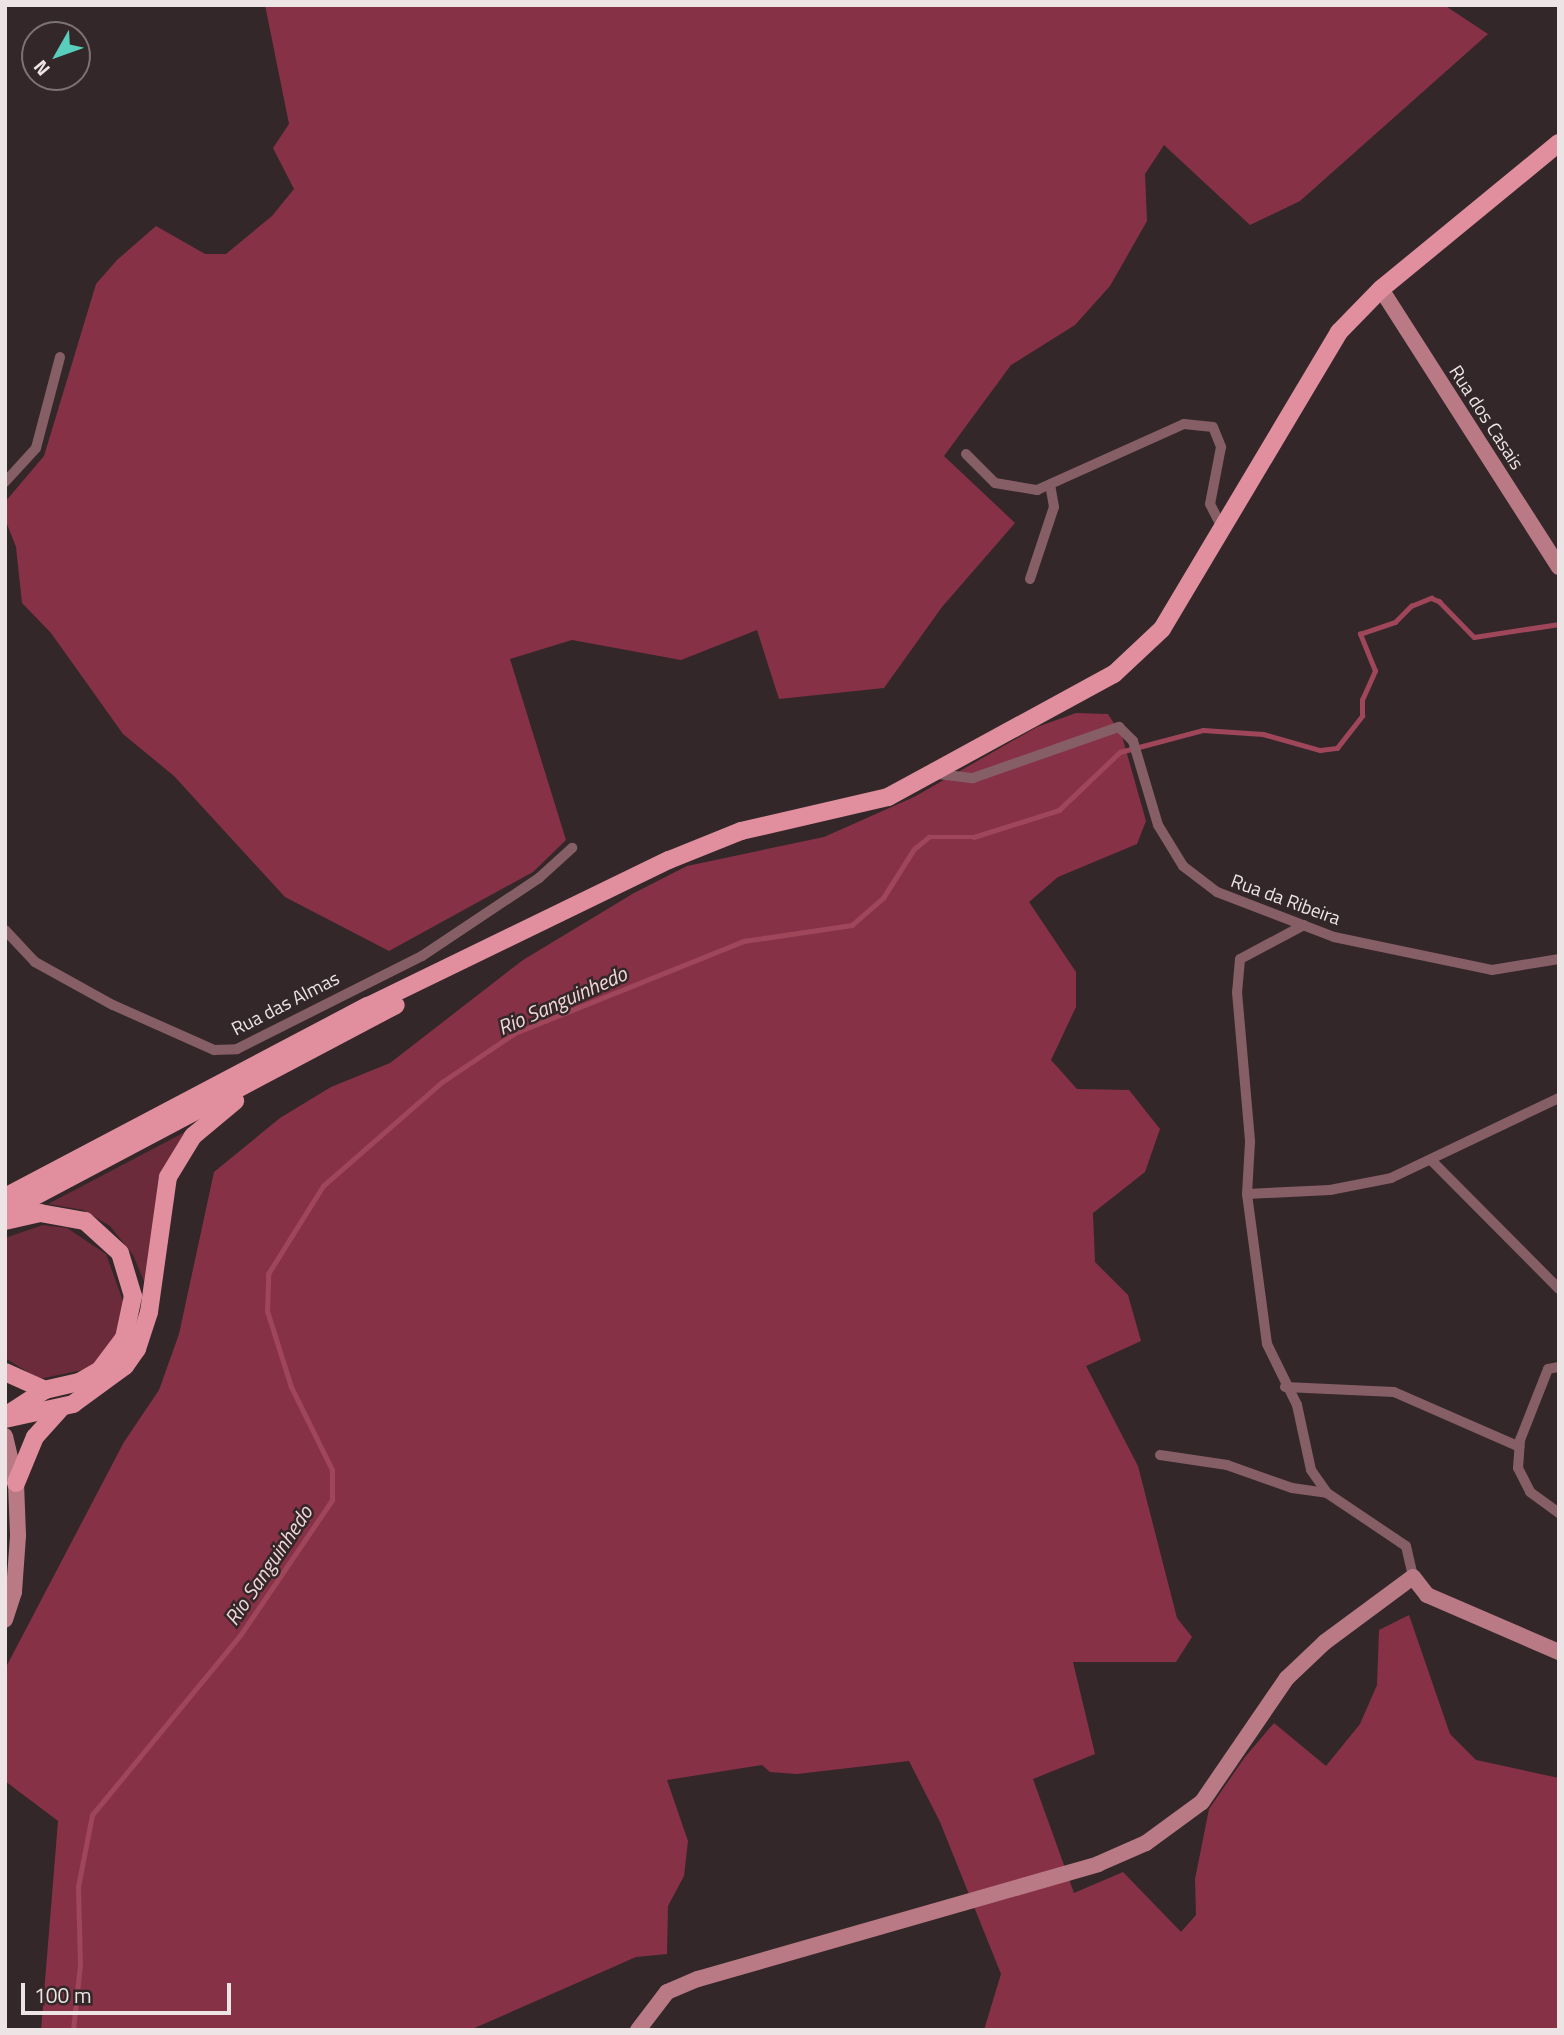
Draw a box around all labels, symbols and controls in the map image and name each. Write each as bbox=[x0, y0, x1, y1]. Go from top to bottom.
north arrow bbox=[21, 21, 91, 91]
text: N bbox=[26, 54, 56, 83]
street label: Rua dos Casais bbox=[1445, 361, 1529, 473]
street label: Rua da Ribeira bbox=[1228, 869, 1344, 929]
water label: Rio Sanguinhedo bbox=[494, 960, 630, 1040]
street label: Rua das Almas bbox=[227, 966, 343, 1040]
water label: Rio Sanguinhedo bbox=[219, 1500, 317, 1630]
scale bar bbox=[24, 1968, 234, 2012]
text: 100 m bbox=[34, 1979, 91, 2011]

